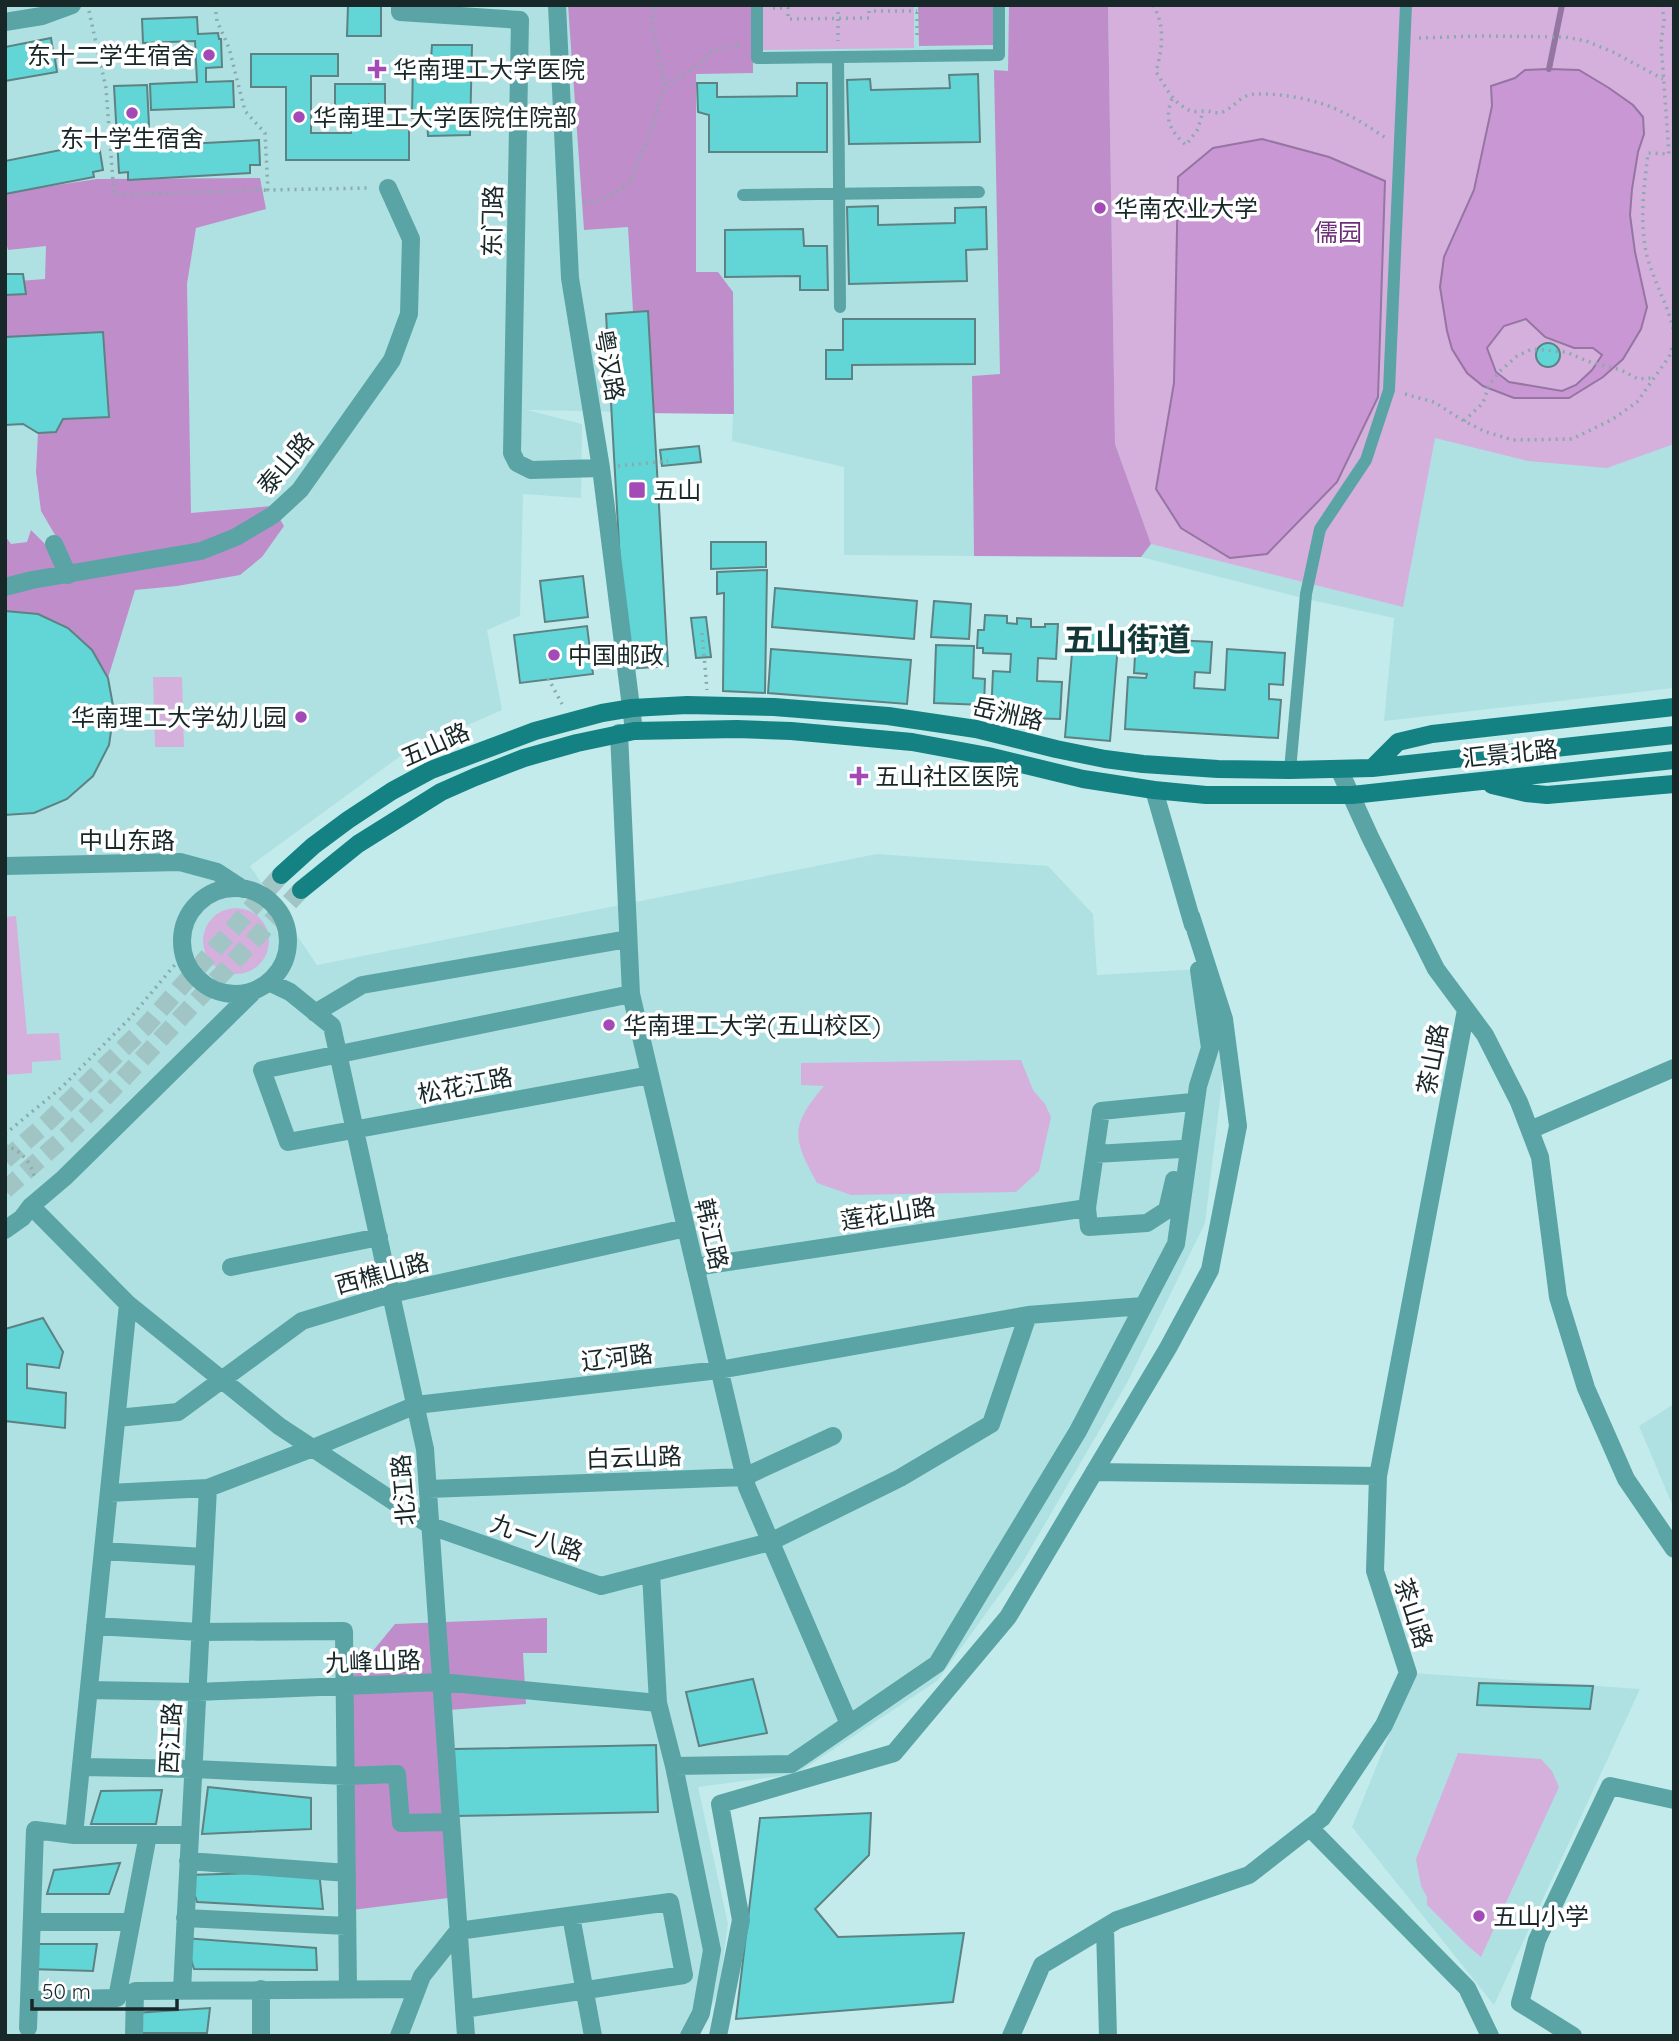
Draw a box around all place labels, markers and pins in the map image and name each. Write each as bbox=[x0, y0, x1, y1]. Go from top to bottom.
place label: 东十二学生宿舍 bbox=[27, 40, 195, 70]
marker: 东十二学生宿舍 bbox=[201, 47, 217, 63]
place label: 华南理工大学医院 bbox=[393, 54, 585, 84]
marker: 华南理工大学医院 bbox=[367, 59, 387, 79]
place label: 华南理工大学医院住院部 bbox=[313, 102, 577, 132]
marker: 东十学生宿舍 bbox=[124, 105, 140, 121]
marker: 华南理工大学医院住院部 bbox=[291, 109, 307, 125]
place label: 东十学生宿舍 bbox=[60, 123, 204, 153]
place label: 华南农业大学 bbox=[1114, 193, 1258, 223]
marker: 华南农业大学 bbox=[1092, 200, 1108, 216]
place label: 五山 bbox=[653, 475, 701, 505]
marker: 五山 bbox=[627, 480, 647, 500]
place label: 中国邮政 bbox=[568, 640, 664, 670]
marker: 中国邮政 bbox=[546, 647, 562, 663]
place label: 华南理工大学幼儿园 bbox=[71, 702, 287, 732]
marker: 华南理工大学幼儿园 bbox=[293, 709, 309, 725]
place label: 五山社区医院 bbox=[875, 761, 1019, 791]
marker: 五山社区医院 bbox=[849, 766, 869, 786]
place label: 华南理工大学(五山校区) bbox=[623, 1010, 881, 1040]
marker: 华南理工大学(五山校区) bbox=[601, 1017, 617, 1033]
place label: 五山小学 bbox=[1493, 1901, 1589, 1931]
marker: 五山小学 bbox=[1471, 1908, 1487, 1924]

